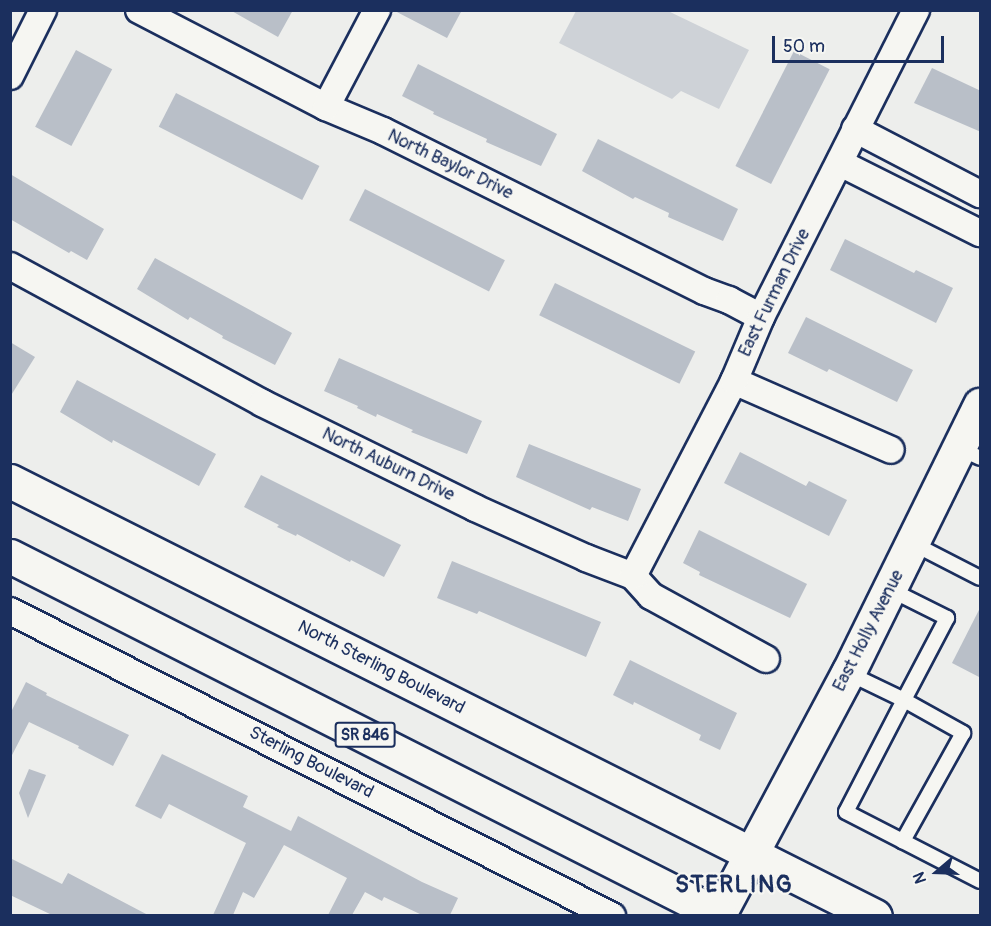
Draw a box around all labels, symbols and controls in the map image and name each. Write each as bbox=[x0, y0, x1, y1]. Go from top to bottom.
scale bar bbox=[775, 24, 948, 62]
text: 50 m bbox=[783, 35, 825, 58]
street label: North Baylor Drive bbox=[384, 125, 516, 205]
street label: East Furman Drive bbox=[735, 226, 815, 360]
street label: North Auburn Drive bbox=[318, 424, 458, 506]
street label: East Holly Avenue bbox=[829, 567, 909, 695]
street label: North Sterling Boulevard bbox=[294, 616, 468, 720]
street label: Sterling Boulevard bbox=[245, 722, 377, 804]
road number: SR 846 bbox=[334, 722, 397, 748]
north arrow bbox=[907, 842, 967, 902]
text: N bbox=[909, 869, 931, 886]
district label: STERLING bbox=[675, 871, 793, 899]

